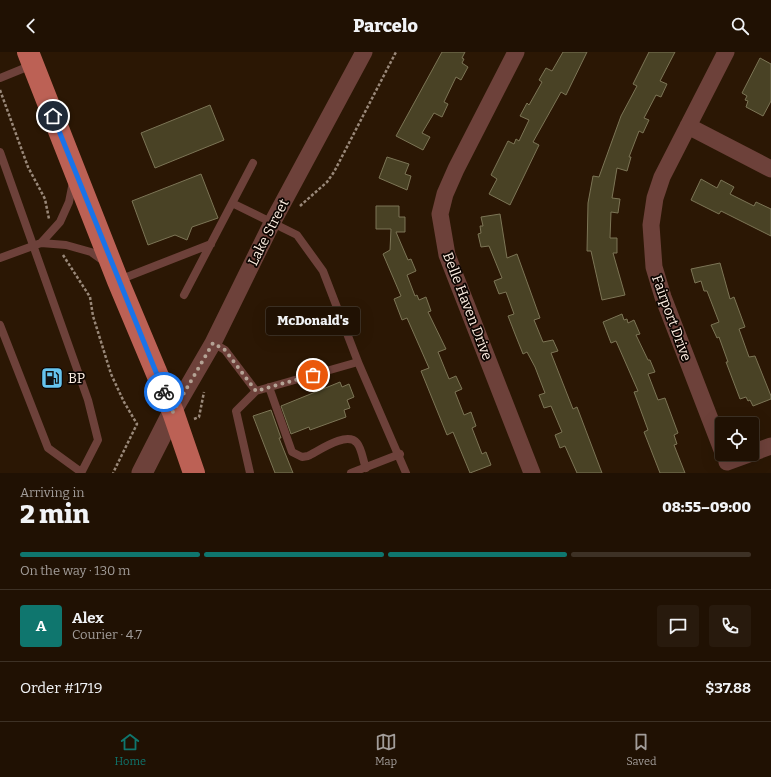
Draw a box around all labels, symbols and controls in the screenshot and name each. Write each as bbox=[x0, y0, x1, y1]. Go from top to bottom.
icon: back bbox=[20, 15, 42, 37]
text: Parcelo bbox=[353, 15, 418, 37]
icon: search bbox=[729, 15, 751, 37]
pin bbox=[36, 99, 70, 133]
icon: home bbox=[42, 105, 64, 127]
street label: Lake Street bbox=[244, 196, 293, 268]
street label: Belle Haven Drive bbox=[439, 250, 496, 363]
street label: Fairport Drive bbox=[648, 273, 695, 363]
callout: McDonald's bbox=[266, 307, 360, 335]
text: McDonald's bbox=[277, 313, 349, 328]
pin bbox=[296, 358, 330, 392]
icon: bag bbox=[302, 364, 324, 386]
fuel station icon: BP bbox=[39, 365, 65, 391]
place label: BP bbox=[68, 370, 85, 387]
courier bbox=[144, 372, 184, 412]
icon: bike bbox=[153, 381, 175, 403]
map controls bbox=[715, 417, 759, 461]
button: locate bbox=[715, 417, 759, 461]
text: Arriving in bbox=[20, 485, 85, 500]
text: 08:55–09:00 bbox=[662, 498, 751, 516]
text: 2 min bbox=[20, 499, 90, 530]
text: On the way · 130 m bbox=[20, 563, 130, 578]
button: chat bbox=[657, 605, 699, 647]
button: phone bbox=[709, 605, 751, 647]
text: Alex bbox=[72, 609, 104, 627]
text: A bbox=[36, 617, 46, 635]
text: Courier · 4.7 bbox=[72, 627, 142, 642]
text: Order #1719 bbox=[20, 679, 102, 697]
text: $37.88 bbox=[705, 679, 751, 697]
tab: Home bbox=[115, 731, 146, 768]
tab: Map bbox=[375, 731, 397, 768]
tab: Saved bbox=[626, 731, 656, 768]

